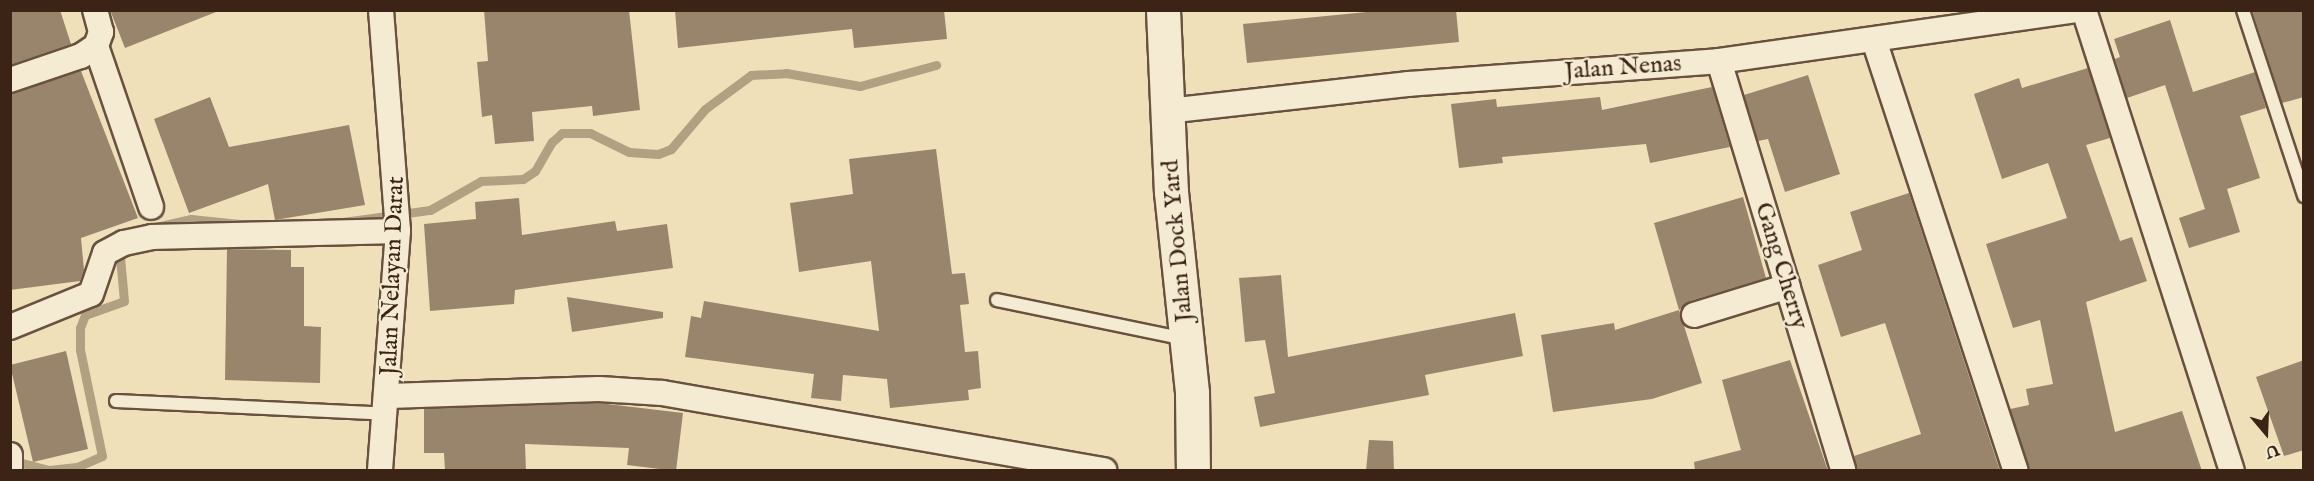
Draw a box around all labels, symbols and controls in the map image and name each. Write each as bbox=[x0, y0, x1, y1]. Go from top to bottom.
street label: Jalan Nenas bbox=[1564, 50, 1682, 86]
street label: Jalan Dock Yard bbox=[1157, 159, 1199, 323]
street label: Jalan Nelayan Darat bbox=[375, 176, 411, 376]
street label: Gang Cherry bbox=[1748, 199, 1814, 333]
north arrow bbox=[2236, 403, 2296, 463]
text: U bbox=[2262, 438, 2282, 462]

